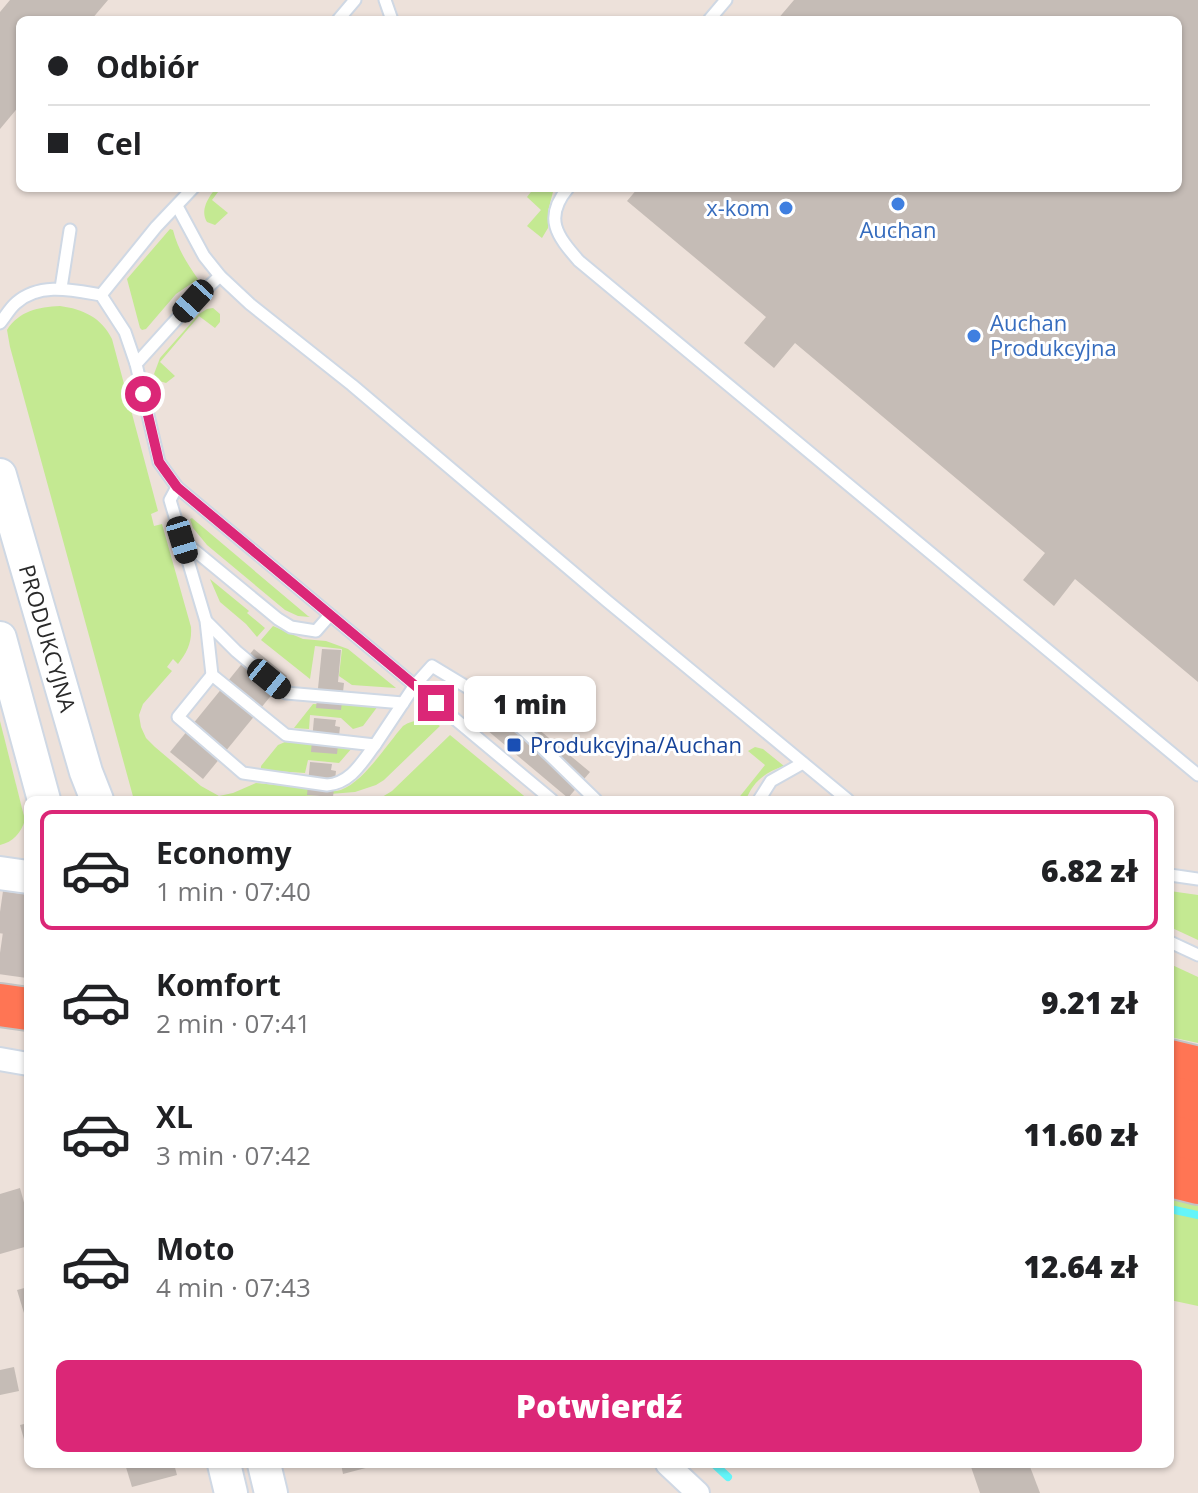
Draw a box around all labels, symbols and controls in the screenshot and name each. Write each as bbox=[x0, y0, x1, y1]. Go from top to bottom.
text: Odbiór bbox=[96, 46, 199, 87]
text: Cel bbox=[96, 123, 142, 164]
place label: x-kom bbox=[706, 192, 770, 222]
marker: Auchan bbox=[889, 195, 907, 213]
marker: x-kom bbox=[777, 199, 795, 217]
place label: Auchan bbox=[859, 214, 937, 244]
car bbox=[168, 275, 218, 327]
place label: Auchan Produkcyjna bbox=[990, 307, 1117, 362]
marker: Auchan Produkcyjna bbox=[965, 327, 983, 345]
route start bbox=[125, 376, 161, 412]
car bbox=[164, 514, 200, 566]
street label: PRODUKCYJNA bbox=[13, 561, 84, 715]
car bbox=[243, 655, 295, 703]
callout: 1 min bbox=[464, 675, 596, 731]
route end bbox=[418, 685, 454, 721]
text: 1 min bbox=[493, 686, 567, 722]
place label: Produkcyjna/Auchan bbox=[530, 729, 742, 759]
marker: Produkcyjna/Auchan bbox=[505, 736, 523, 754]
text: Economy bbox=[156, 832, 292, 873]
icon: car bbox=[60, 834, 132, 906]
text: 6.82 zł bbox=[1041, 850, 1138, 891]
text: 1 min · 07:40 bbox=[156, 873, 311, 909]
text: Komfort bbox=[156, 964, 281, 1005]
icon: car bbox=[60, 966, 132, 1038]
text: 9.21 zł bbox=[1041, 982, 1138, 1023]
text: 2 min · 07:41 bbox=[156, 1005, 311, 1041]
text: XL bbox=[156, 1096, 193, 1137]
icon: car bbox=[60, 1098, 132, 1170]
text: 11.60 zł bbox=[1024, 1114, 1138, 1155]
text: 3 min · 07:42 bbox=[156, 1137, 311, 1173]
text: Moto bbox=[156, 1228, 234, 1269]
icon: car bbox=[60, 1230, 132, 1302]
text: 12.64 zł bbox=[1024, 1246, 1138, 1287]
text: 4 min · 07:43 bbox=[156, 1269, 311, 1305]
button: Potwierdź bbox=[56, 1360, 1142, 1452]

